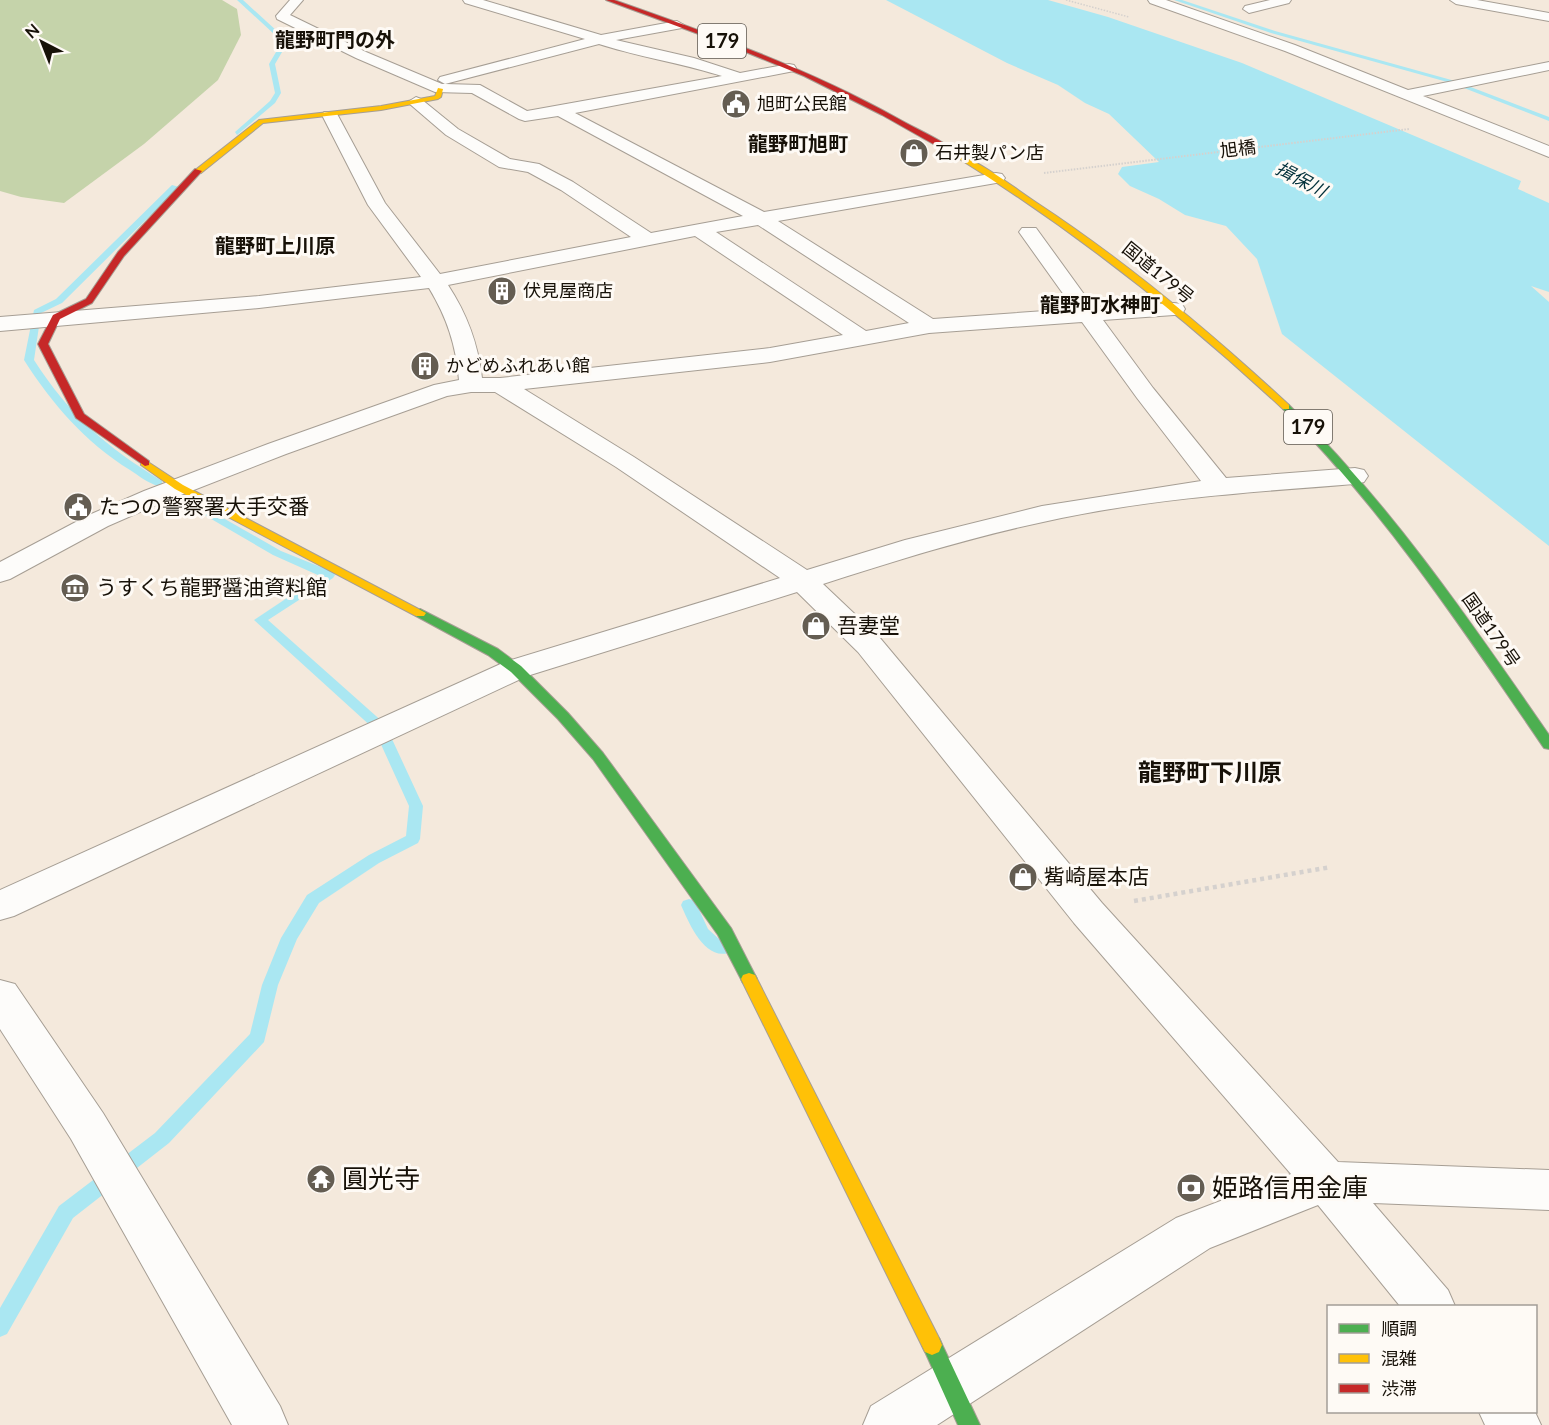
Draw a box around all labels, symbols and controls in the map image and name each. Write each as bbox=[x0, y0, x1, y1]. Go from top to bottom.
north arrow bbox=[12, 12, 72, 72]
text: N bbox=[21, 19, 43, 42]
road number: 179 bbox=[698, 24, 746, 58]
district label: 龍野町門の外 bbox=[275, 27, 395, 51]
public building icon: 旭町公民館 bbox=[720, 88, 752, 120]
place label: 旭町公民館 bbox=[757, 92, 847, 114]
district label: 龍野町旭町 bbox=[748, 131, 848, 155]
street label: 旭橋 bbox=[1219, 135, 1257, 161]
shop icon: 石井製パン店 bbox=[898, 137, 930, 169]
place label: 石井製パン店 bbox=[935, 141, 1044, 163]
water label: 揖保川 bbox=[1272, 157, 1332, 202]
district label: 龍野町上川原 bbox=[215, 233, 335, 257]
street label: 国道179号 bbox=[1119, 237, 1199, 308]
building icon: 伏見屋商店 bbox=[486, 275, 518, 307]
place label: 伏見屋商店 bbox=[523, 279, 613, 301]
district label: 龍野町水神町 bbox=[1040, 292, 1160, 316]
building icon: かどめふれあい館 bbox=[409, 350, 441, 382]
place label: かどめふれあい館 bbox=[446, 354, 590, 376]
road number: 179 bbox=[1284, 410, 1332, 444]
public building icon: たつの警察署大手交番 bbox=[62, 491, 94, 523]
place label: たつの警察署大手交番 bbox=[99, 493, 309, 518]
museum icon: うすくち龍野醤油資料館 bbox=[59, 572, 91, 604]
place label: うすくち龍野醤油資料館 bbox=[96, 574, 327, 599]
street label: 国道179号 bbox=[1458, 588, 1525, 671]
shop icon: 吾妻堂 bbox=[800, 610, 832, 642]
place label: 吾妻堂 bbox=[837, 612, 900, 637]
district label: 龍野町下川原 bbox=[1138, 757, 1282, 786]
shop icon: 觜崎屋本店 bbox=[1007, 861, 1039, 893]
place label: 觜崎屋本店 bbox=[1044, 863, 1149, 888]
place label: 圓光寺 bbox=[342, 1162, 420, 1194]
temple icon: 圓光寺 bbox=[305, 1163, 337, 1195]
place label: 姫路信用金庫 bbox=[1212, 1171, 1368, 1203]
bank icon: 姫路信用金庫 bbox=[1175, 1172, 1207, 1204]
legend bbox=[1327, 1305, 1537, 1413]
text: 順調 bbox=[1381, 1317, 1417, 1339]
text: 混雑 bbox=[1381, 1347, 1417, 1369]
text: 渋滞 bbox=[1381, 1377, 1417, 1399]

